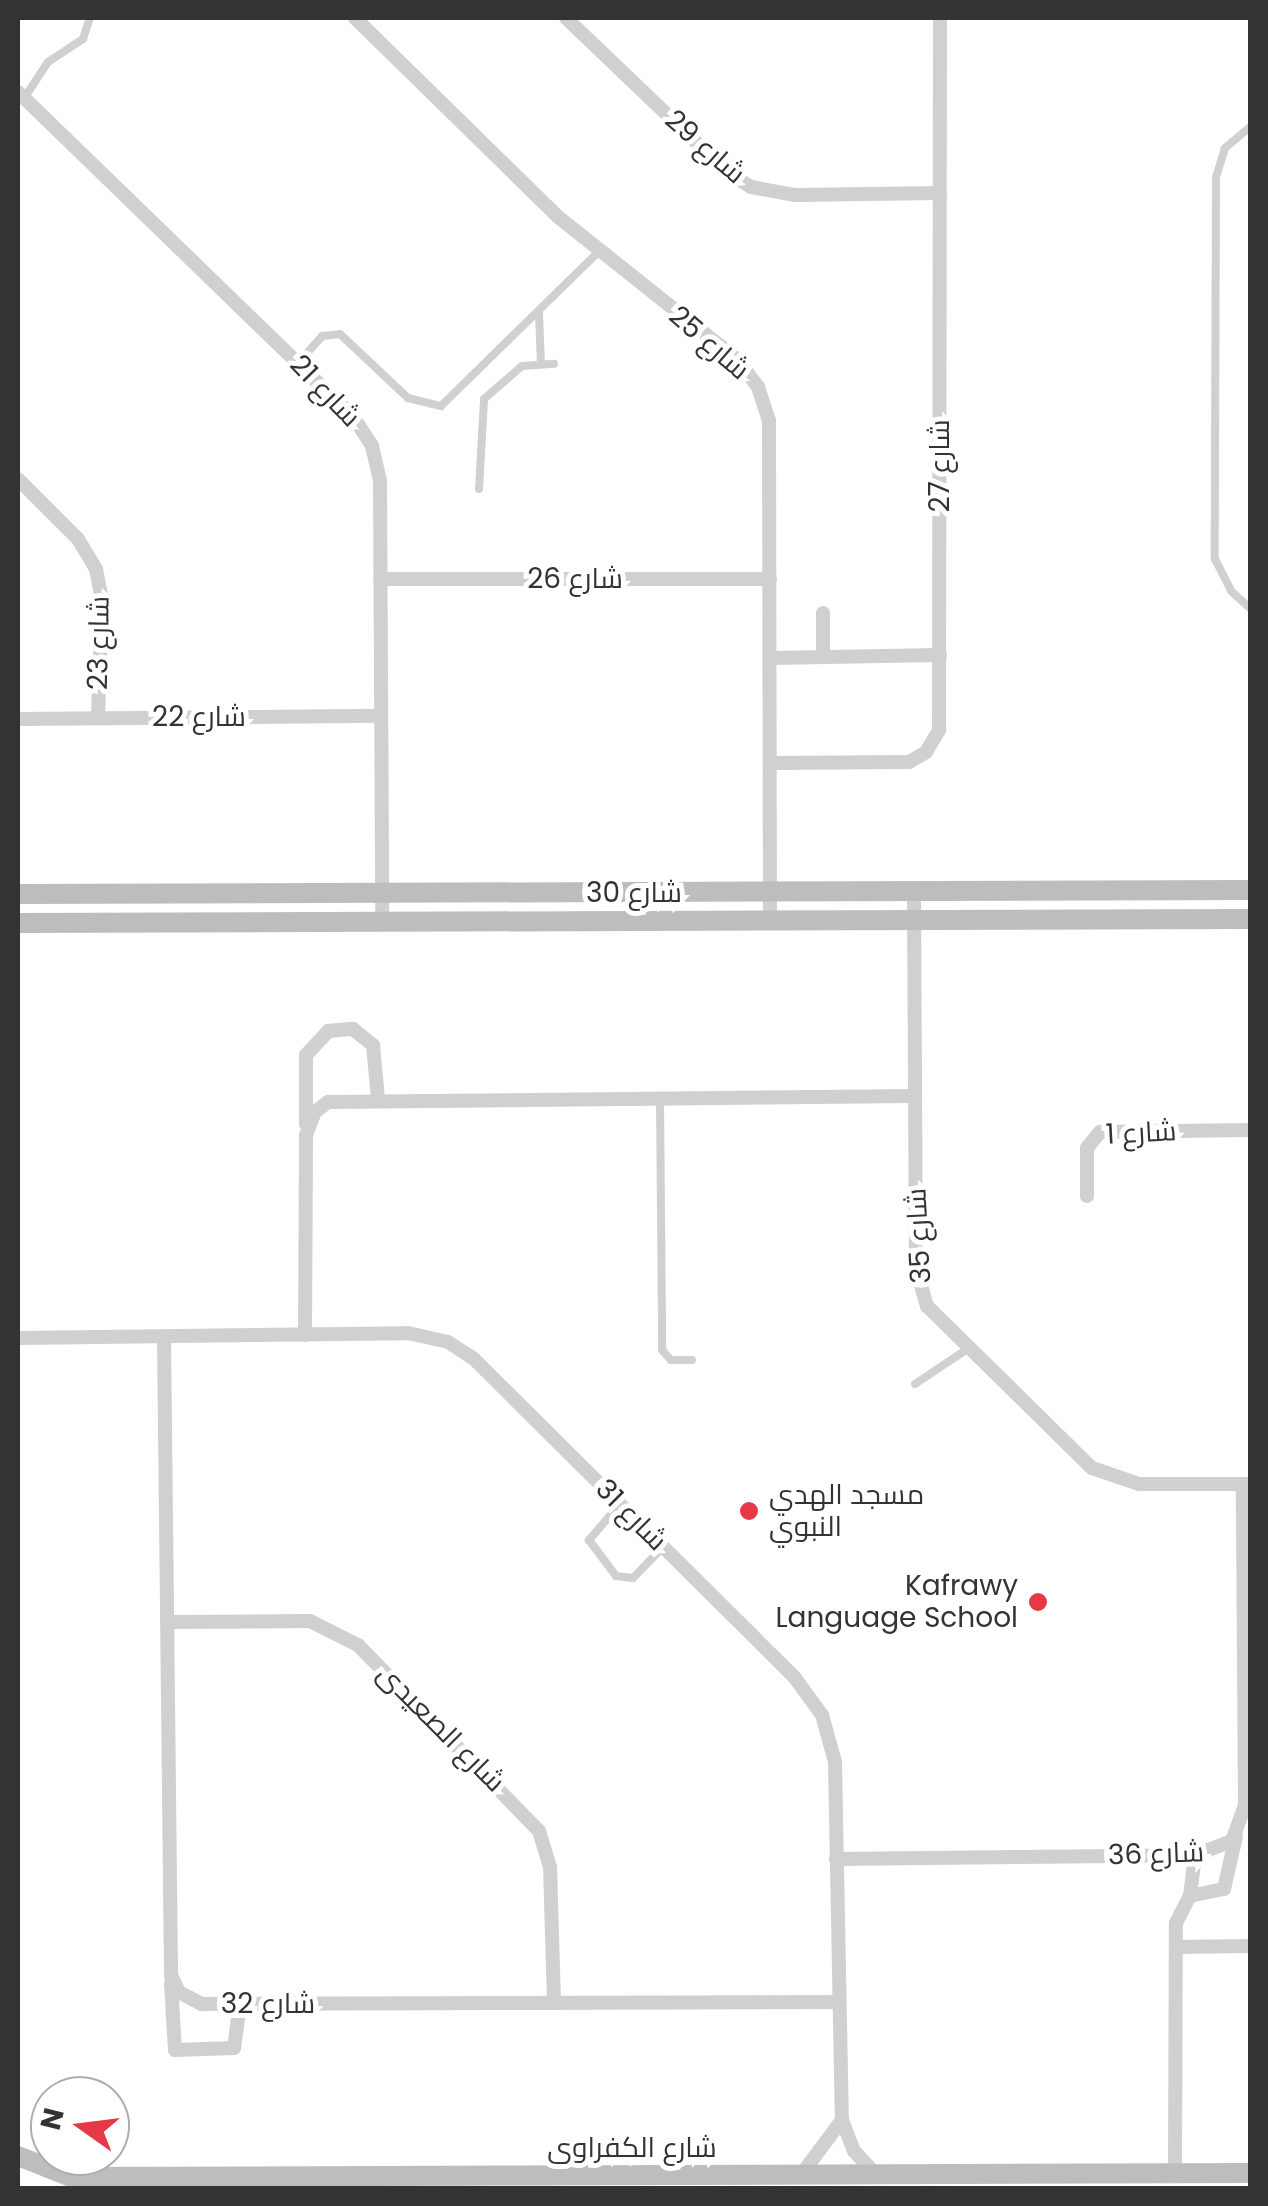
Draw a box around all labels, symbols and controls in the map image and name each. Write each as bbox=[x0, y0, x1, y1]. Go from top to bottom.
street label: شارع 29 bbox=[658, 103, 752, 191]
street label: شارع 25 bbox=[662, 299, 756, 387]
street label: شارع 21 bbox=[283, 348, 367, 434]
street label: شارع 27 bbox=[923, 419, 957, 513]
street label: شارع 26 bbox=[527, 562, 623, 596]
street label: شارع 23 bbox=[81, 596, 117, 690]
street label: شارع 22 bbox=[152, 700, 246, 734]
street label: شارع 30 bbox=[586, 876, 682, 910]
street label: شارع 1 bbox=[1105, 1114, 1177, 1152]
street label: شارع 35 bbox=[900, 1187, 938, 1285]
street label: شارع 31 bbox=[588, 1472, 674, 1558]
place label: مسجد الهدي النبوي bbox=[769, 1478, 924, 1544]
marker: مسجد الهدي النبوي bbox=[738, 1500, 760, 1522]
place label: Kafrawy Language School bbox=[775, 1569, 1018, 1635]
marker: Kafrawy Language School bbox=[1027, 1591, 1049, 1613]
street label: شارع الصعيدى bbox=[370, 1657, 512, 1799]
street label: شارع 36 bbox=[1107, 1836, 1205, 1872]
street label: شارع 32 bbox=[221, 1987, 315, 2021]
north arrow bbox=[30, 2076, 130, 2176]
text: N bbox=[31, 2104, 74, 2134]
street label: شارع الكفراوى bbox=[547, 2131, 717, 2165]

